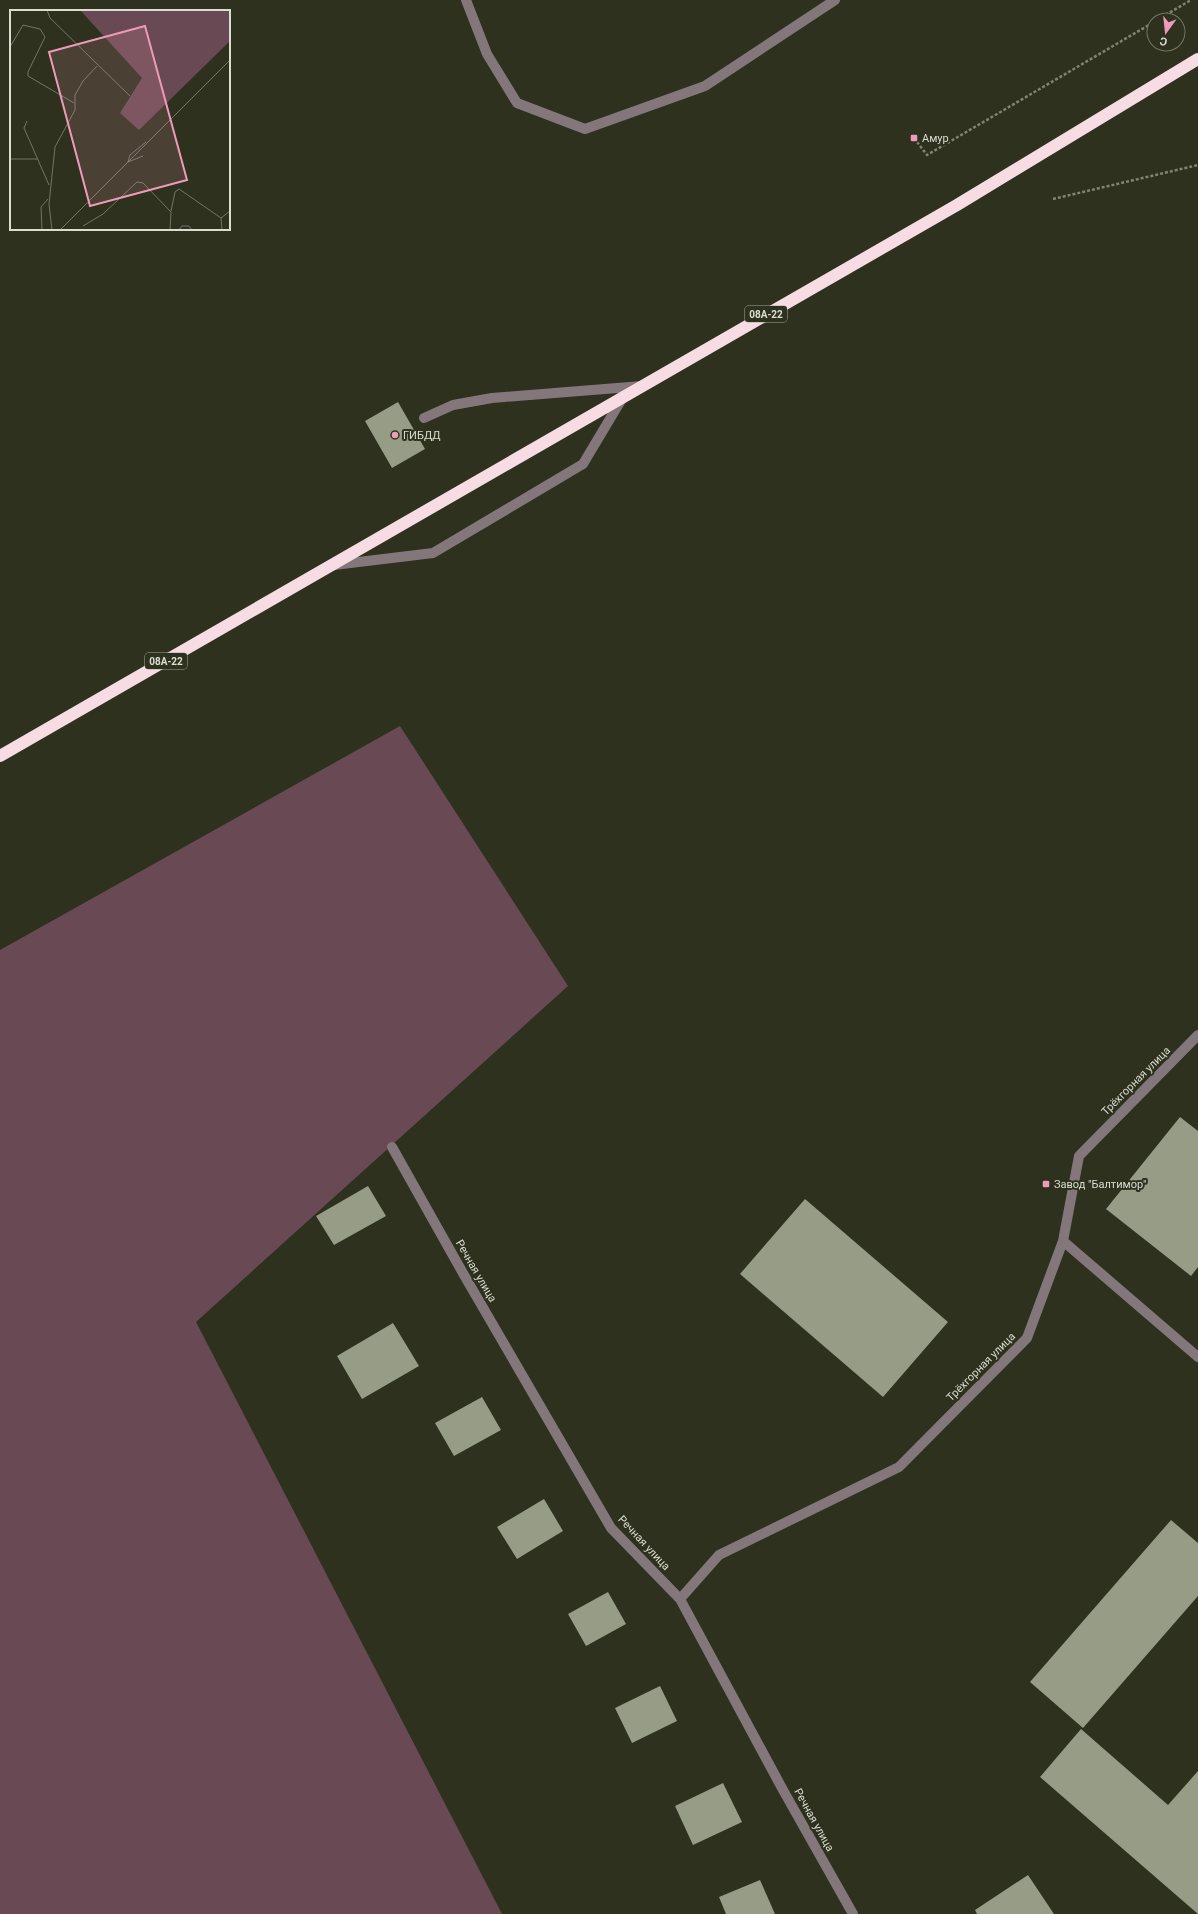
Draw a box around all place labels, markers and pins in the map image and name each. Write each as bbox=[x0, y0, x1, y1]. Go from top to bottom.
place label: Амур bbox=[922, 132, 949, 145]
marker: Амур bbox=[909, 133, 919, 143]
place label: ГИБДД bbox=[403, 429, 441, 442]
marker: ГИБДД bbox=[390, 430, 400, 440]
place label: Завод "Балтимор" bbox=[1054, 1178, 1146, 1191]
marker: Завод "Балтимор" bbox=[1041, 1179, 1051, 1189]

